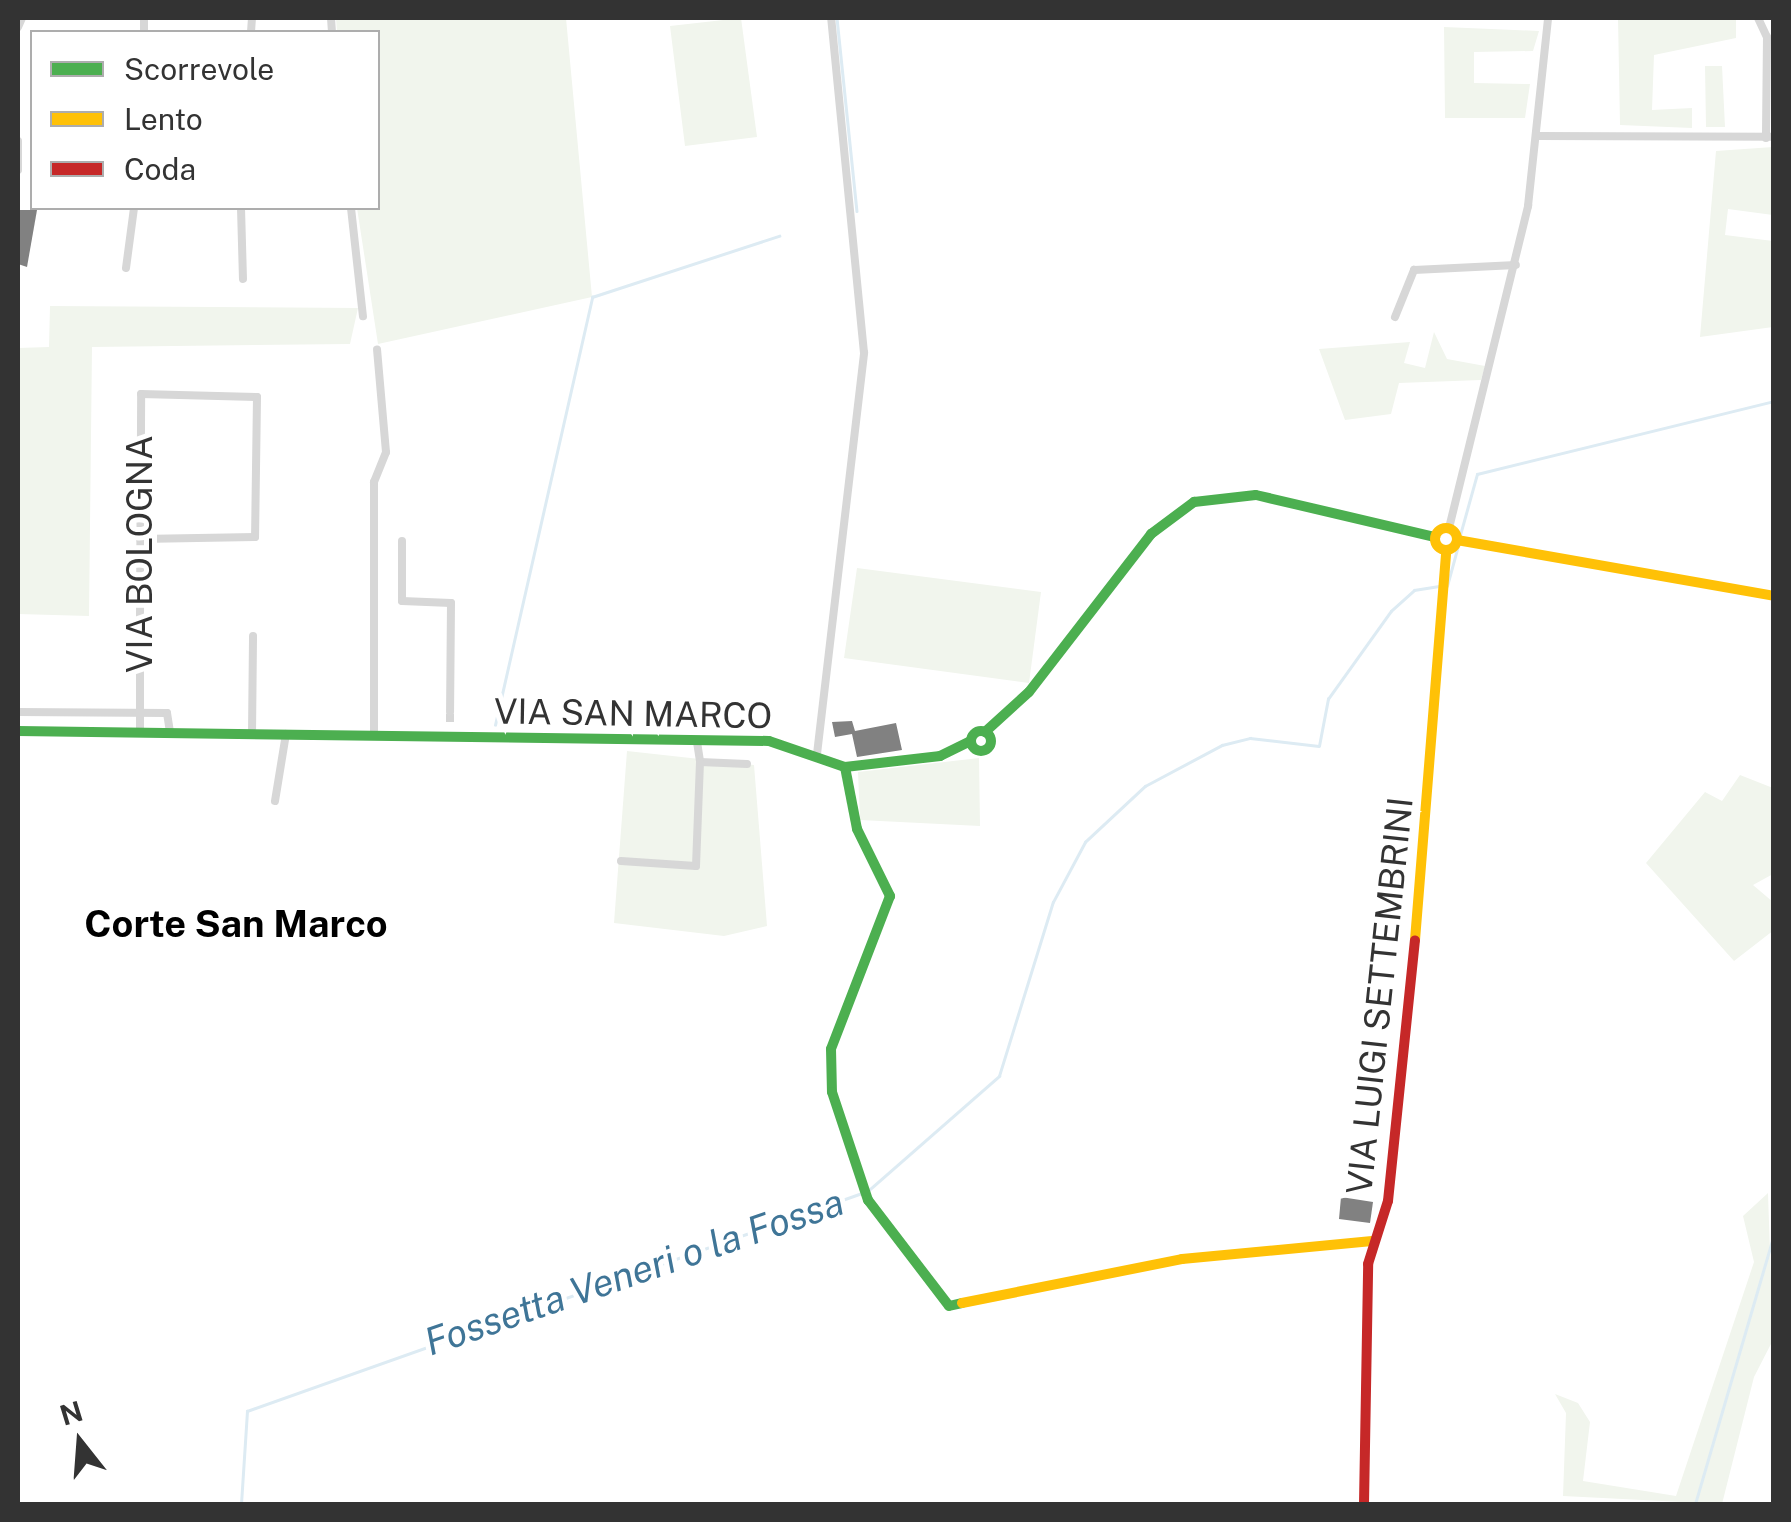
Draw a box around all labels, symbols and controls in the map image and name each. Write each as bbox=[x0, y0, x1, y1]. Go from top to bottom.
legend bbox=[30, 30, 380, 210]
text: Scorrevole bbox=[124, 51, 274, 87]
text: Lento bbox=[124, 101, 203, 137]
text: Coda bbox=[124, 151, 196, 187]
street label: VIA BOLOGNA bbox=[119, 435, 161, 673]
street label: VIA SAN MARCO bbox=[493, 691, 773, 737]
street label: VIA LUIGI SETTEMBRINI bbox=[1338, 795, 1422, 1197]
district label: Corte San Marco bbox=[84, 901, 388, 947]
water label: Fossetta Veneri o la Fossa bbox=[418, 1179, 850, 1365]
north arrow bbox=[30, 1392, 130, 1492]
text: N bbox=[56, 1394, 86, 1432]

